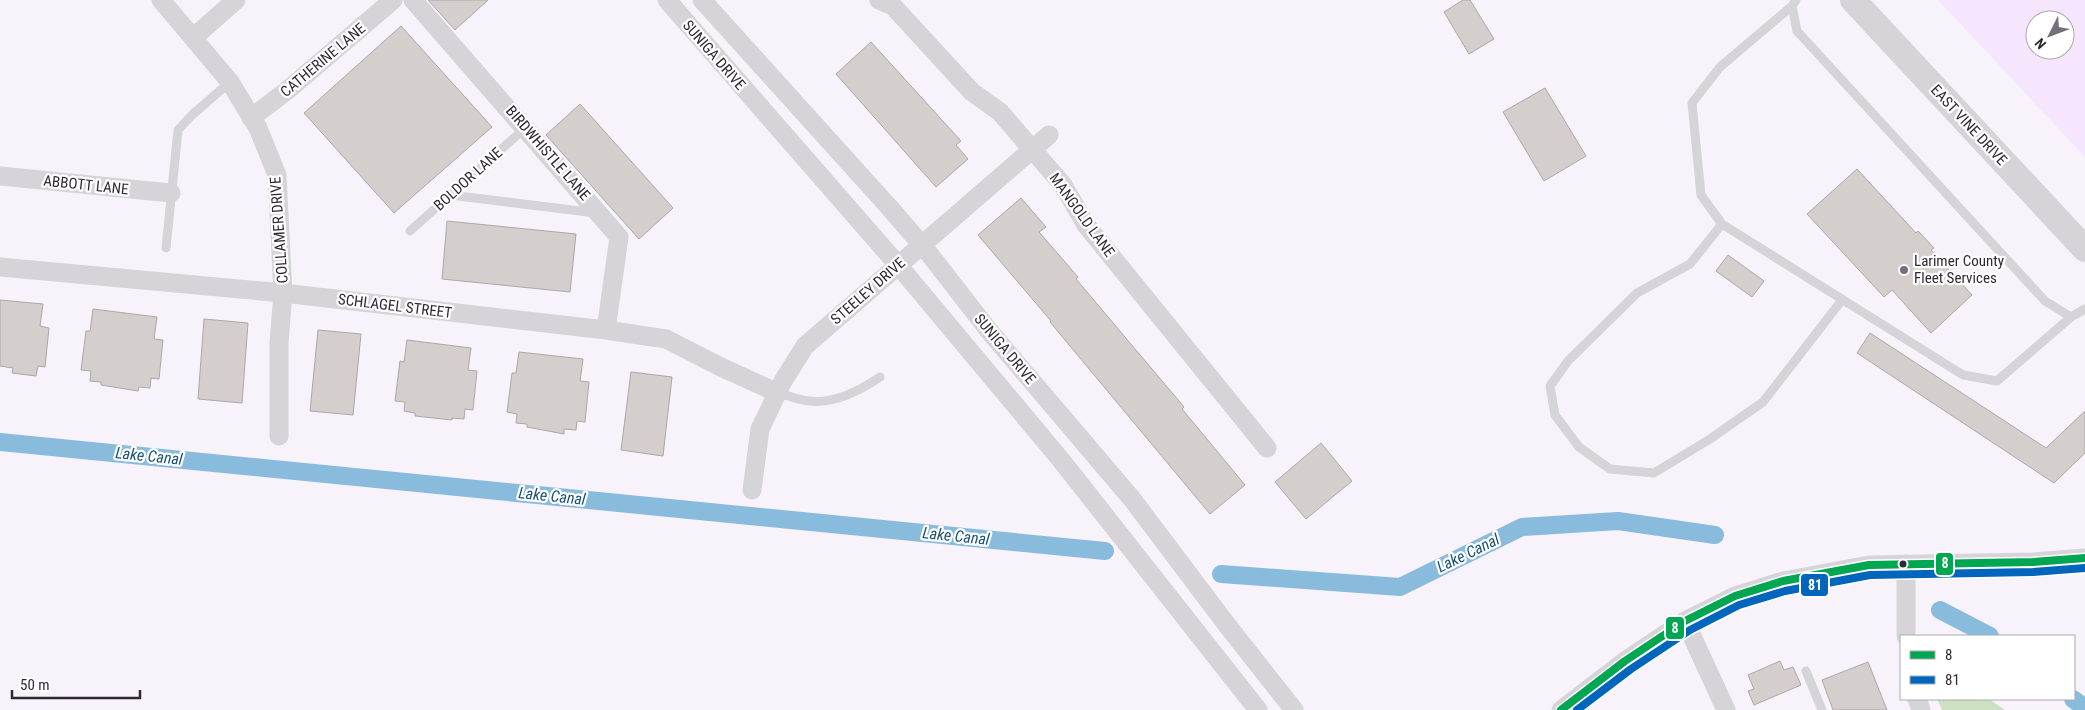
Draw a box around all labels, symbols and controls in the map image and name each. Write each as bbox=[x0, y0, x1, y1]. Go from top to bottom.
north arrow bbox=[2025, 10, 2075, 60]
street label: SUNIGA DRIVE bbox=[679, 17, 749, 93]
street label: CATHERINE LANE bbox=[277, 19, 369, 101]
text: N bbox=[2032, 35, 2049, 52]
street label: EAST VINE DRIVE bbox=[1927, 81, 2011, 169]
street label: BIRDWHISTLE LANE bbox=[502, 102, 594, 204]
street label: BOLDOR LANE bbox=[430, 144, 506, 214]
street label: MANGOLD LANE bbox=[1046, 170, 1118, 260]
street label: ABBOTT LANE bbox=[43, 172, 129, 198]
street label: COLLAMER DRIVE bbox=[266, 176, 292, 284]
place label: Larimer County Fleet Services bbox=[1914, 252, 2004, 287]
street label: STEELEY DRIVE bbox=[827, 254, 909, 328]
marker: Larimer County Fleet Services bbox=[1898, 264, 1910, 276]
street label: SCHLAGEL STREET bbox=[337, 290, 453, 322]
street label: SUNIGA DRIVE bbox=[970, 310, 1040, 388]
water label: Lake Canal bbox=[115, 443, 184, 469]
water label: Lake Canal bbox=[518, 483, 587, 509]
water label: Lake Canal bbox=[922, 523, 991, 549]
water label: Lake Canal bbox=[1434, 530, 1503, 576]
line badge: 8 bbox=[1935, 552, 1954, 576]
text: 8 bbox=[1941, 555, 1949, 571]
unlabelled marker bbox=[1898, 559, 1908, 569]
line badge: 81 bbox=[1800, 573, 1829, 597]
text: 81 bbox=[1808, 577, 1822, 593]
line badge: 8 bbox=[1665, 616, 1685, 640]
text: 8 bbox=[1671, 620, 1679, 636]
legend bbox=[1900, 635, 2075, 700]
text: 8 bbox=[1945, 646, 1952, 664]
scale bar bbox=[12, 668, 140, 700]
text: 81 bbox=[1945, 671, 1960, 689]
text: 50 m bbox=[20, 676, 50, 694]

